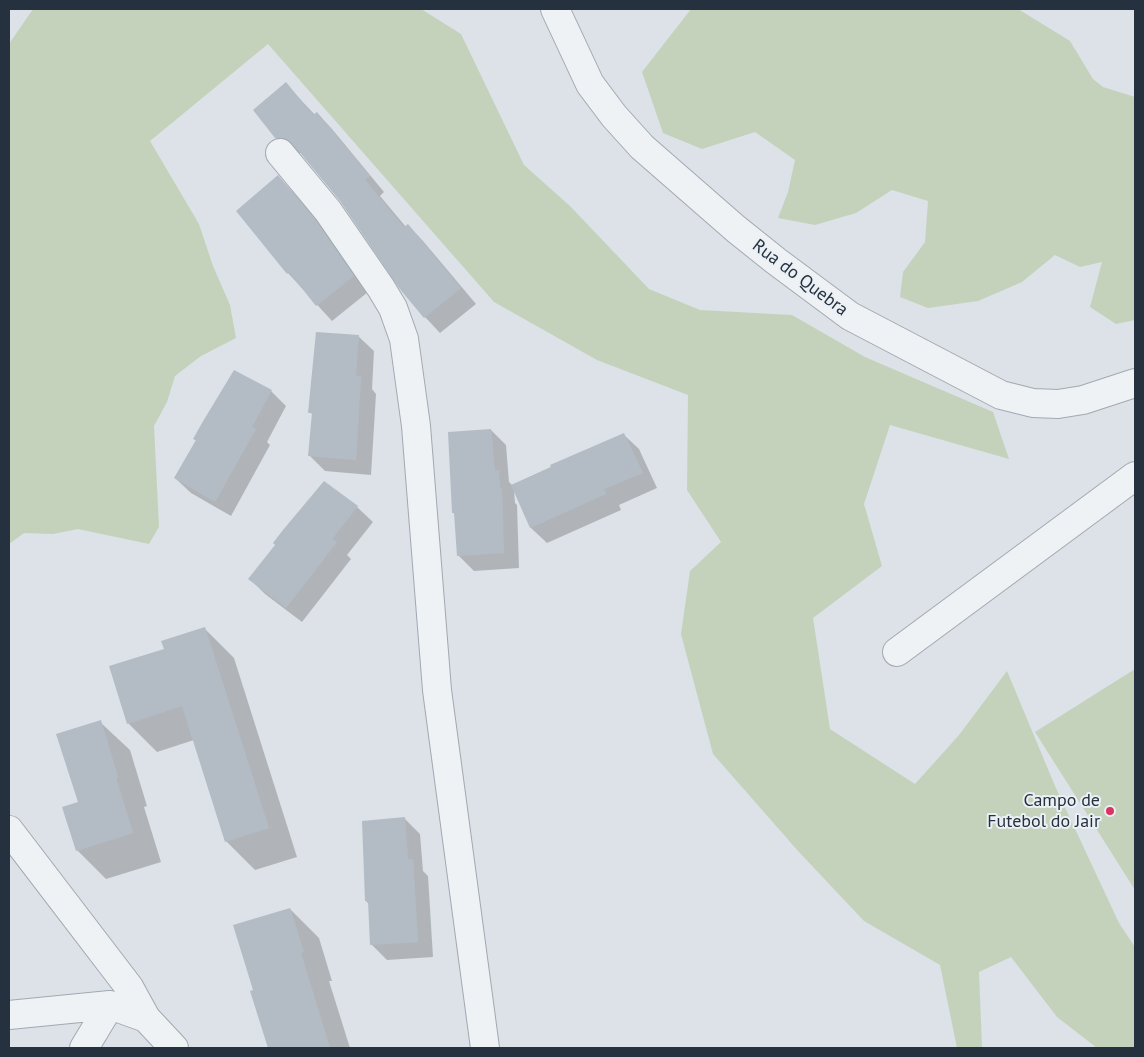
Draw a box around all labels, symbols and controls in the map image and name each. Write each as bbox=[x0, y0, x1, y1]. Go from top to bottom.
street label: Rua do Quebra bbox=[748, 235, 852, 321]
place label: Campo de Futebol do Jair bbox=[987, 790, 1100, 832]
marker: Campo de Futebol do Jair bbox=[1104, 805, 1116, 817]

